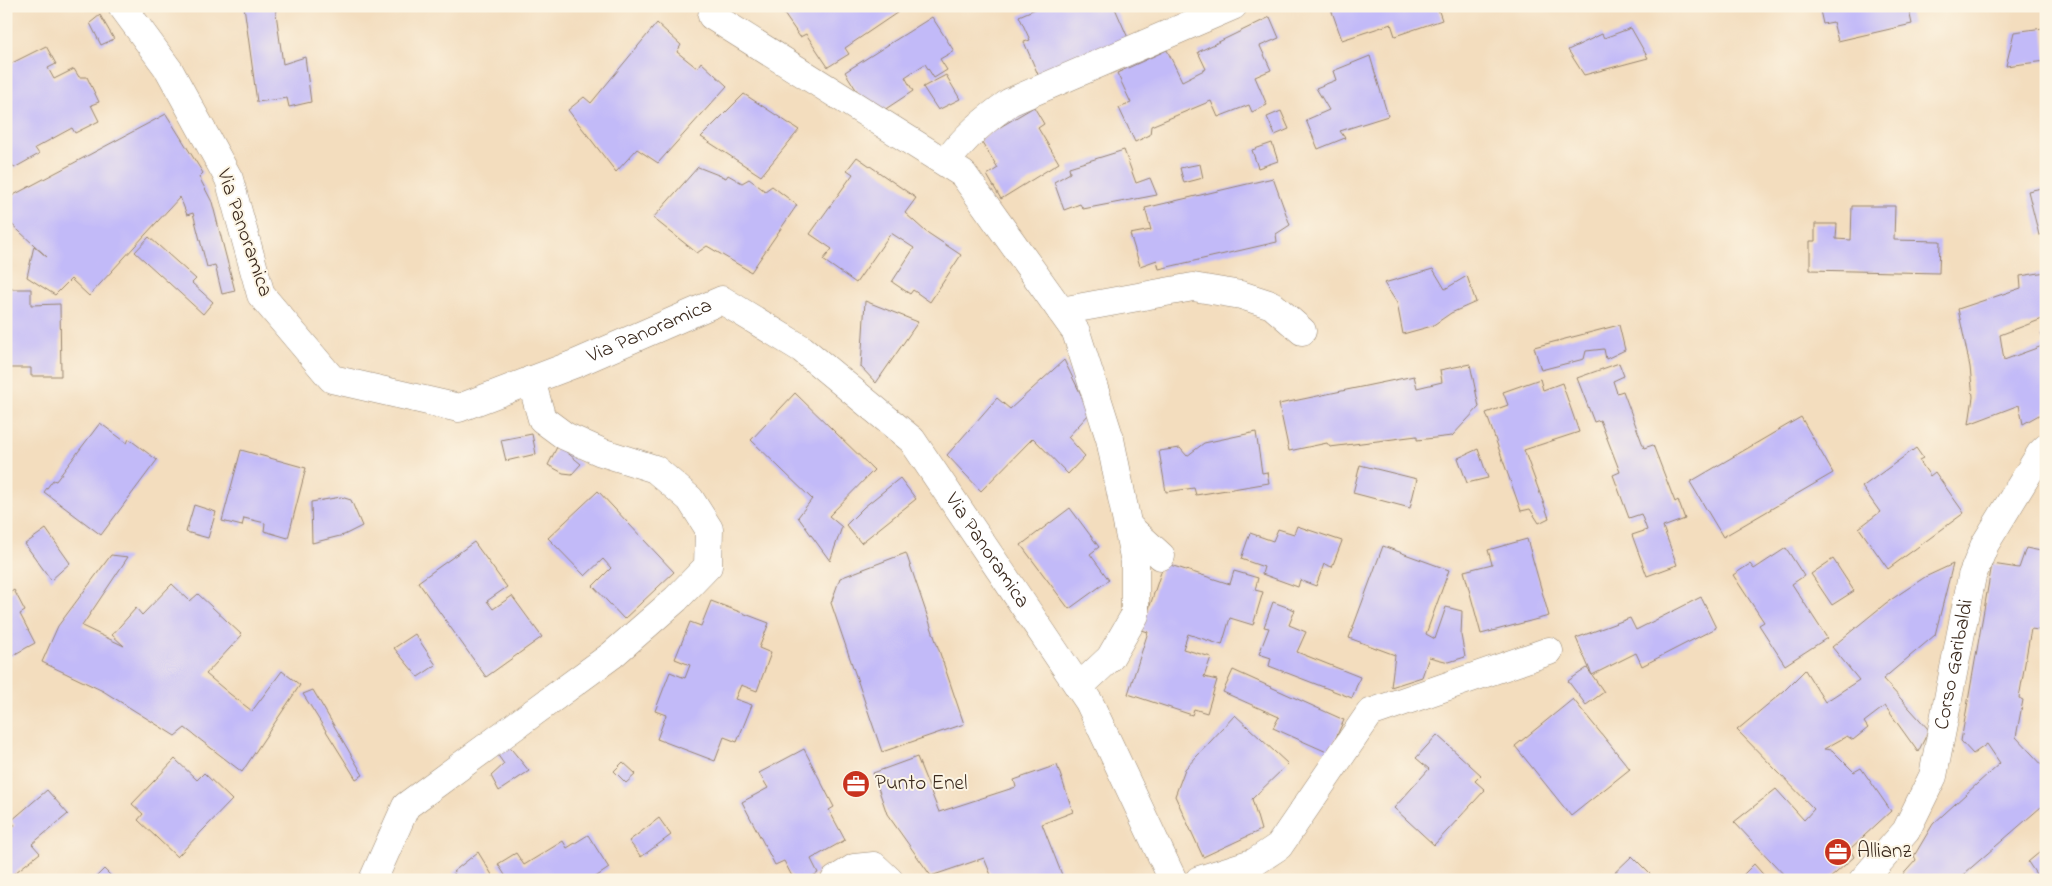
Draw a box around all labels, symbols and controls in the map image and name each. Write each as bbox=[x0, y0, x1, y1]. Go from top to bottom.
street label: Via Panoramica bbox=[208, 164, 280, 301]
street label: Via Panoramica bbox=[582, 291, 717, 372]
street label: Via Panoramica bbox=[936, 486, 1037, 614]
street label: Corso Garibaldi bbox=[1927, 597, 1982, 732]
office icon: Punto Enel bbox=[841, 769, 871, 799]
place label: Punto Enel bbox=[875, 769, 967, 799]
office icon: Allianz bbox=[1823, 837, 1853, 867]
place label: Allianz bbox=[1857, 837, 1911, 867]

